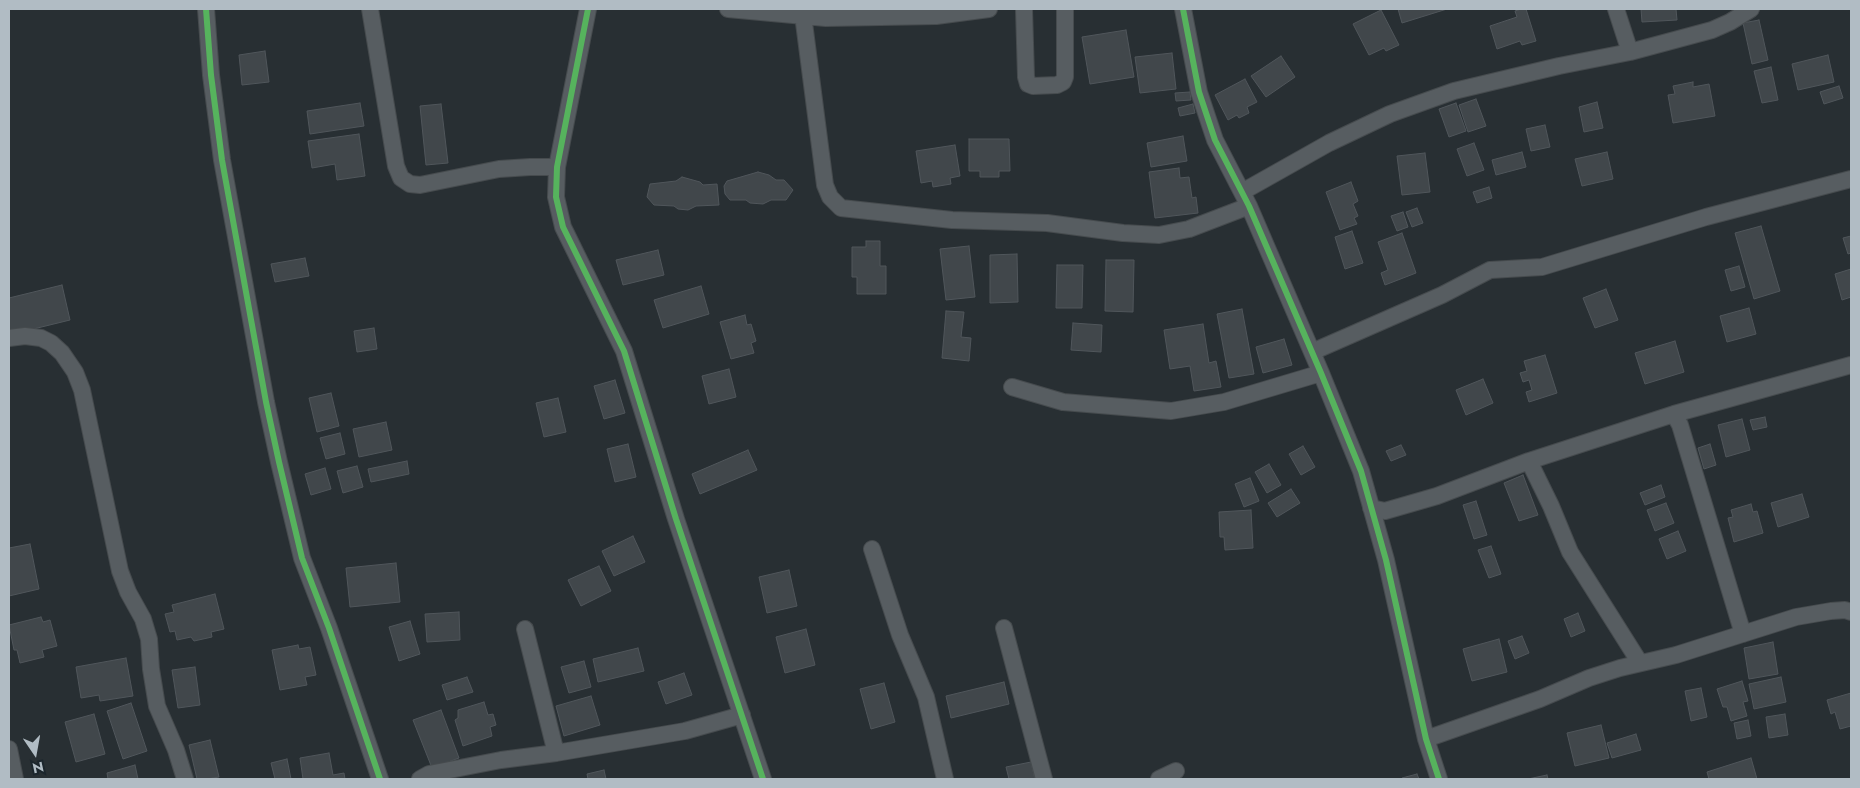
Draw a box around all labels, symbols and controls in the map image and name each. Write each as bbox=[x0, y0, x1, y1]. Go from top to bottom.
north arrow bbox=[10, 728, 60, 778]
text: N bbox=[31, 757, 46, 779]

